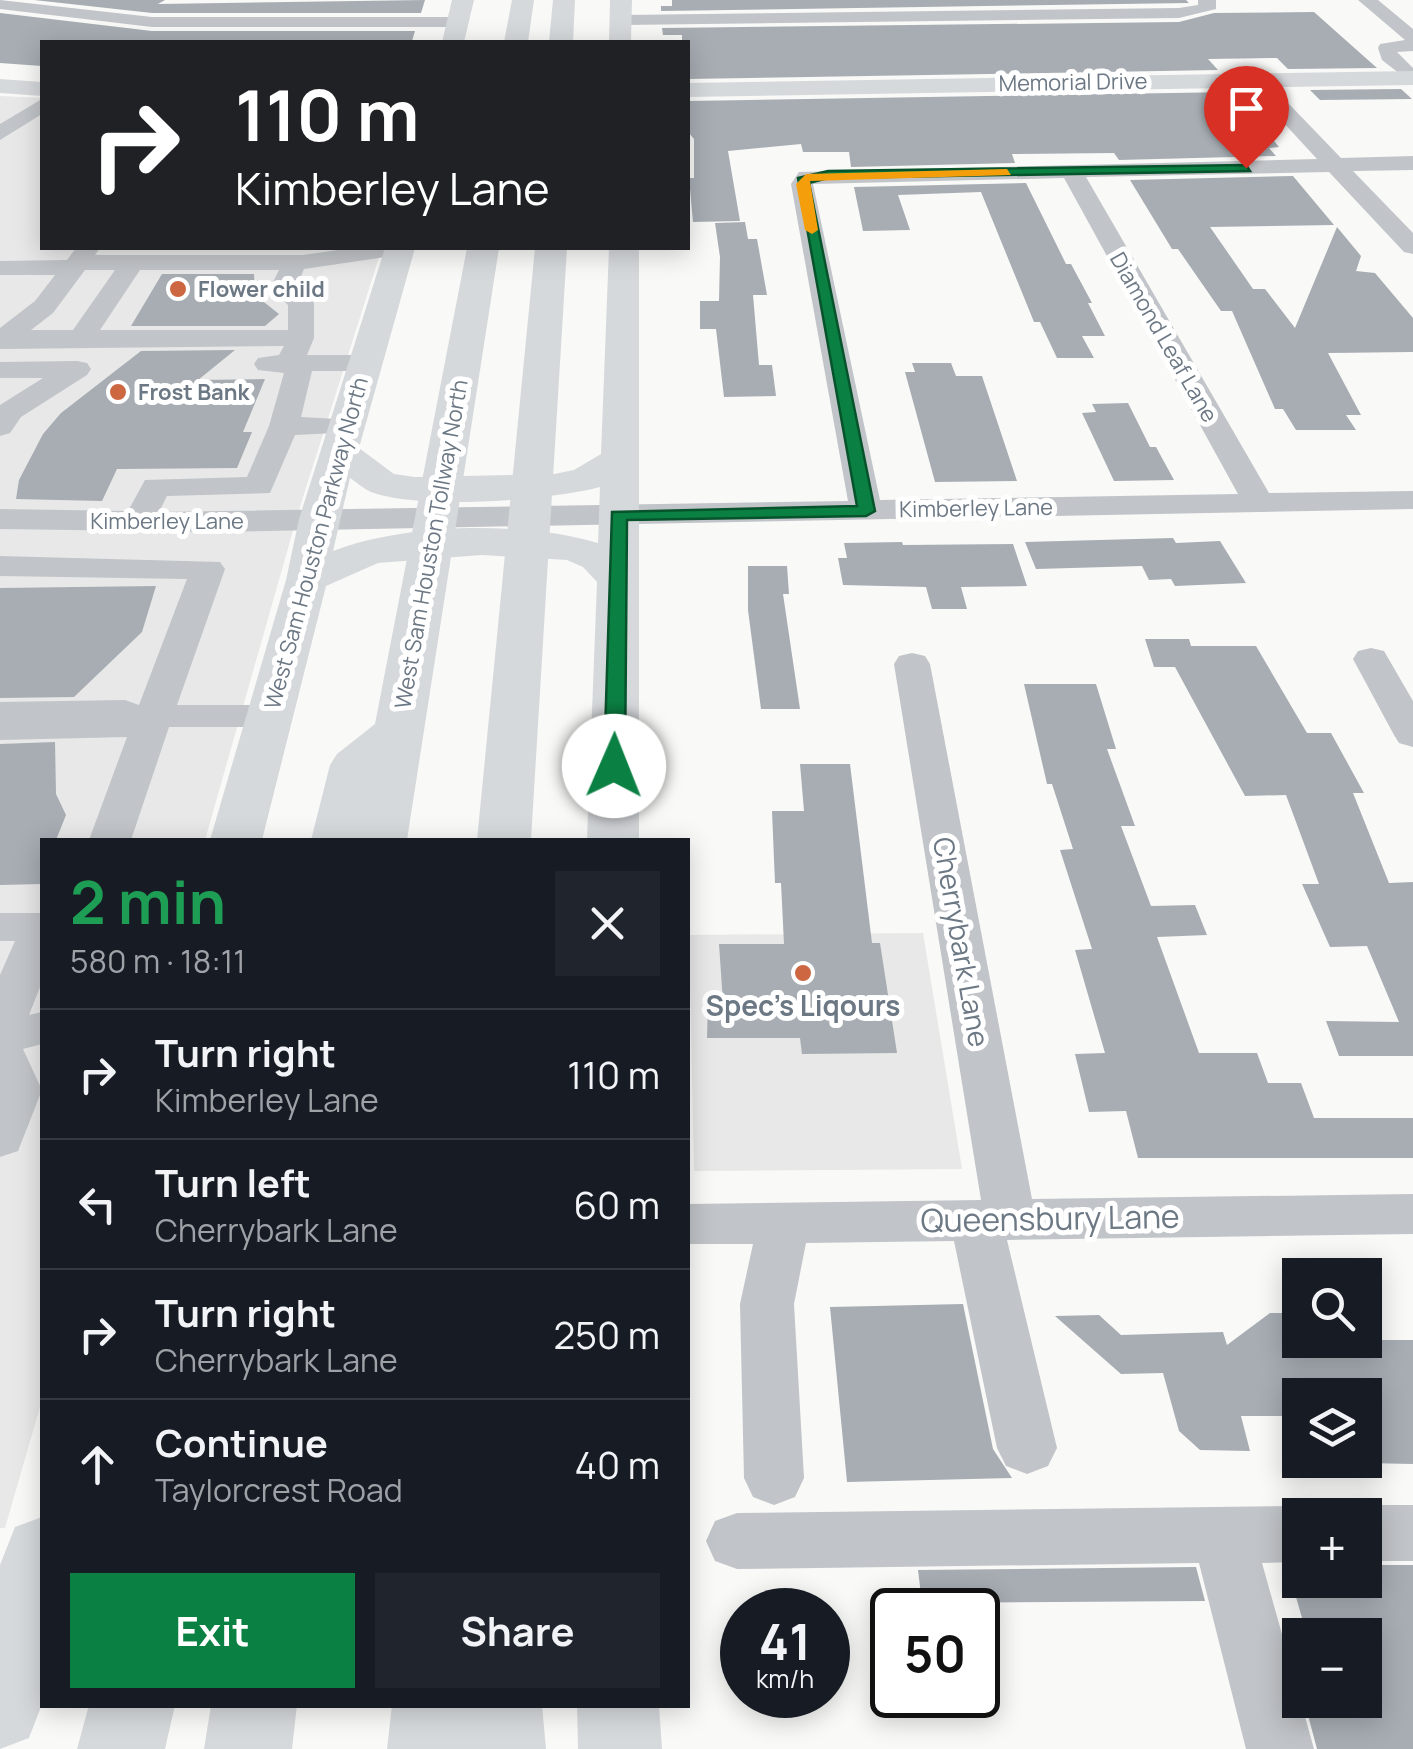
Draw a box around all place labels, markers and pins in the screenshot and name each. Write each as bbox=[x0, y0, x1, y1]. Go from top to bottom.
pin bbox=[1204, 66, 1289, 169]
place label: Flower child bbox=[198, 274, 325, 304]
marker: Flower child bbox=[167, 278, 189, 300]
place label: Frost Bank bbox=[138, 377, 251, 407]
marker: Frost Bank bbox=[107, 381, 129, 403]
marker: Spec's Liqours bbox=[792, 962, 814, 984]
place label: Spec's Liqours bbox=[706, 986, 900, 1024]

